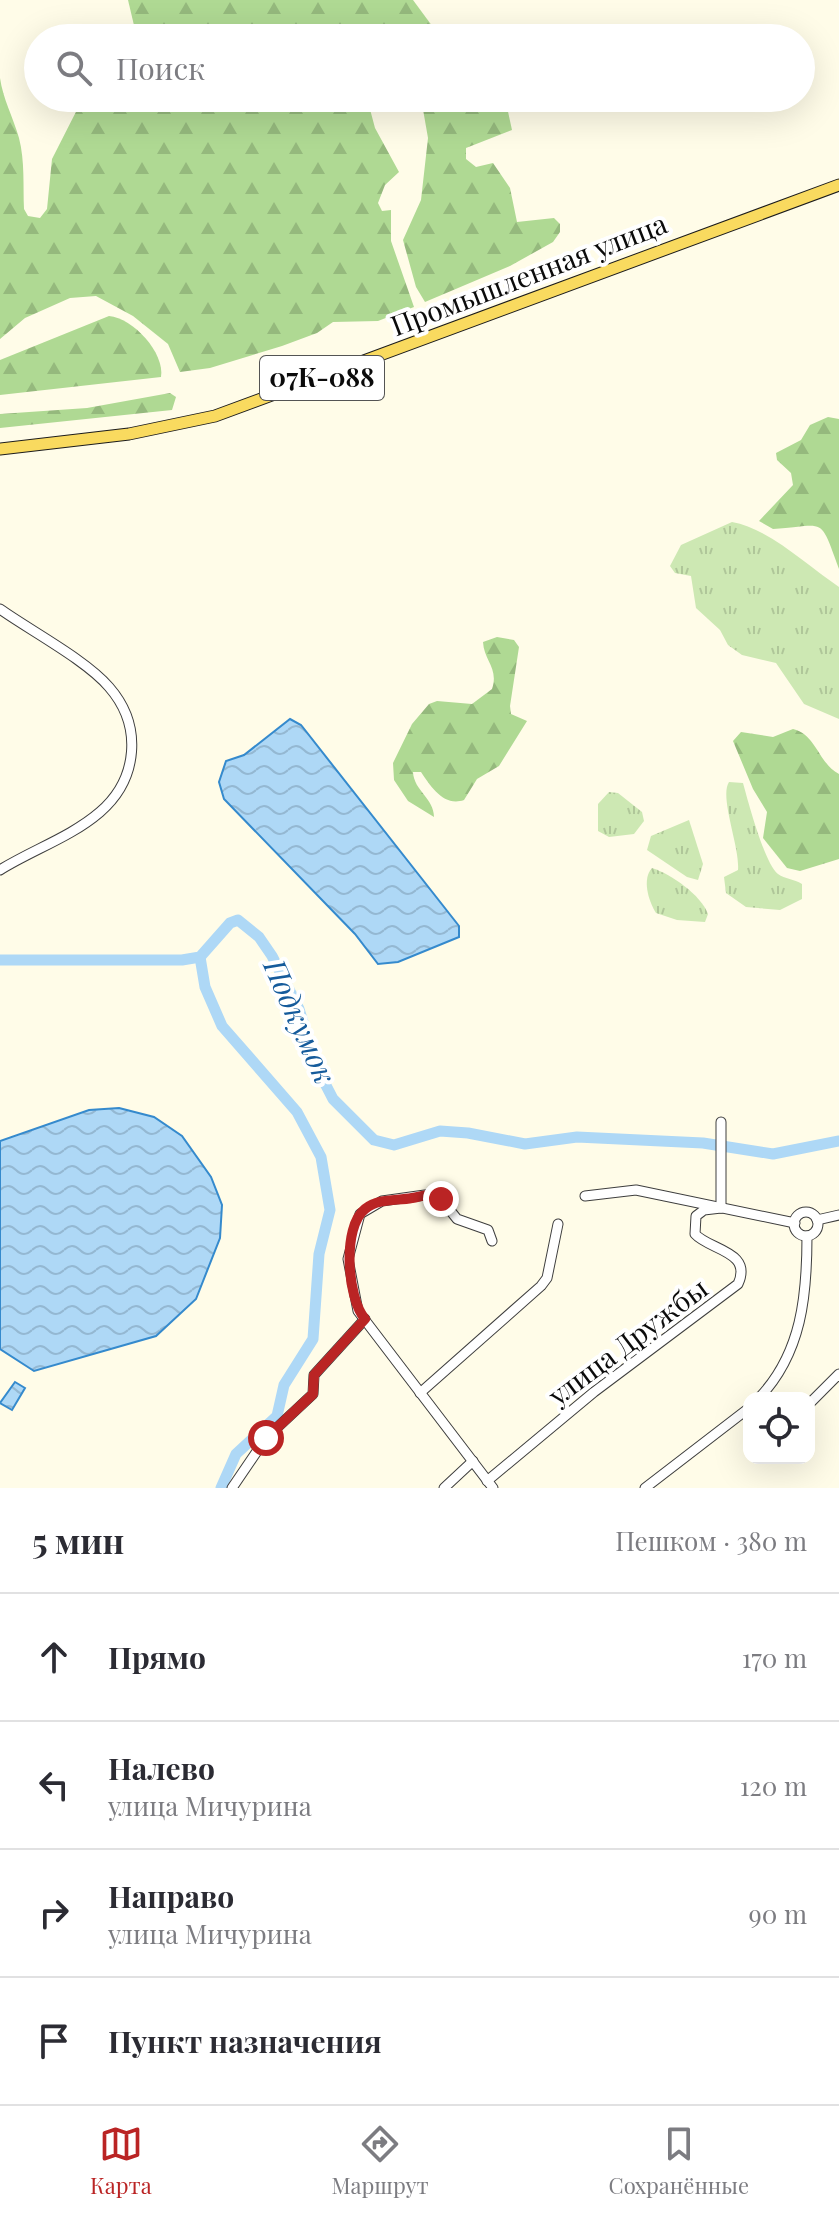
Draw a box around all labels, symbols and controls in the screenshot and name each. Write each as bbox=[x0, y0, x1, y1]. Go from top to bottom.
search box bbox=[24, 24, 815, 112]
icon: search bbox=[52, 46, 96, 90]
text: Поиск bbox=[116, 48, 205, 88]
street label: Промышленная улица bbox=[385, 204, 672, 343]
road number: 07К-088 bbox=[260, 356, 384, 400]
water label: Подкумок bbox=[255, 951, 346, 1090]
route end bbox=[423, 1181, 459, 1217]
street label: улица Дружбы bbox=[539, 1269, 714, 1414]
map controls bbox=[743, 1392, 815, 1464]
button: locate bbox=[743, 1392, 815, 1464]
route start bbox=[248, 1420, 284, 1456]
text: 5 мин bbox=[32, 1517, 124, 1563]
text: Пешком · 380 m bbox=[615, 1523, 807, 1558]
icon: ahead bbox=[32, 1635, 76, 1679]
text: Прямо bbox=[108, 1637, 206, 1677]
text: 170 m bbox=[742, 1640, 807, 1675]
text: Налево bbox=[108, 1748, 215, 1788]
icon: left bbox=[32, 1763, 76, 1807]
text: 120 m bbox=[740, 1768, 807, 1803]
text: улица Мичурина bbox=[108, 1788, 312, 1823]
text: Направо bbox=[108, 1876, 234, 1916]
icon: right bbox=[32, 1891, 76, 1935]
text: 90 m bbox=[749, 1896, 807, 1931]
text: улица Мичурина bbox=[108, 1916, 312, 1951]
icon: arrive bbox=[32, 2019, 76, 2063]
text: Пункт назначения bbox=[108, 2021, 382, 2061]
tab: Карта bbox=[90, 2122, 152, 2200]
tab: Маршрут bbox=[332, 2122, 429, 2200]
tab: Сохранённые bbox=[609, 2122, 749, 2200]

